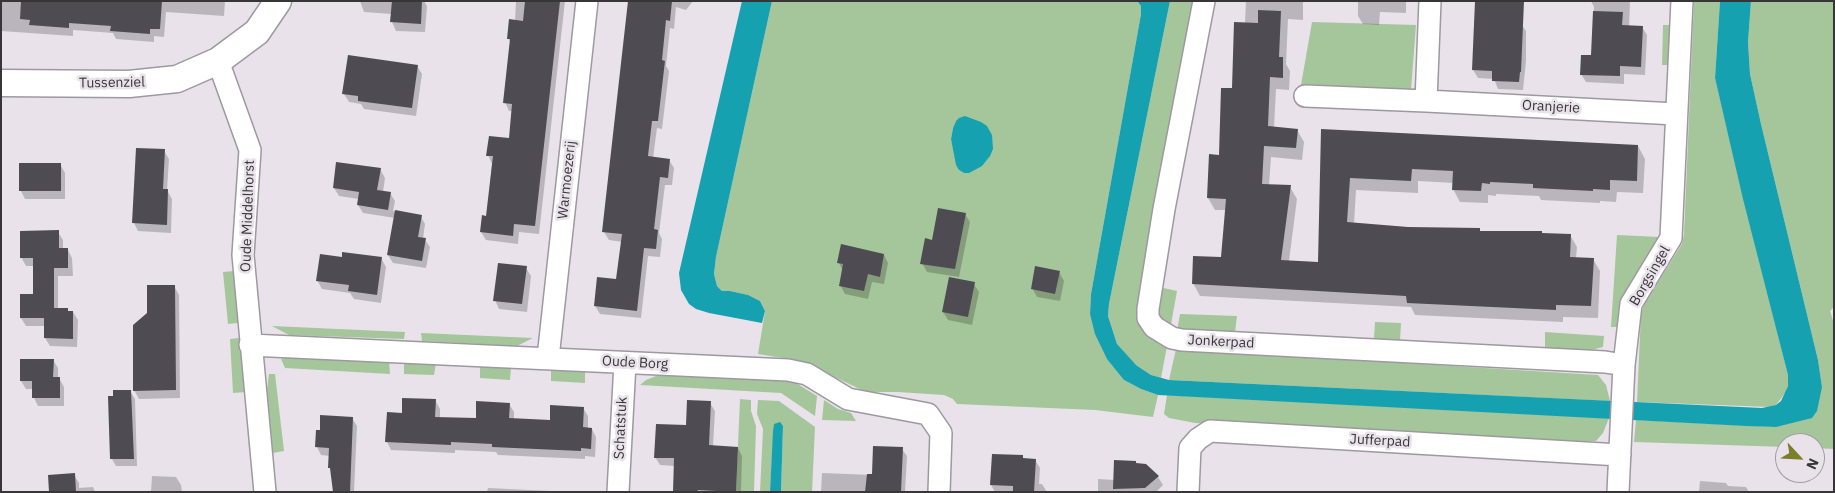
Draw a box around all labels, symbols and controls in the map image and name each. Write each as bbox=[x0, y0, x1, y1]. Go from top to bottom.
street label: Tussenziel bbox=[79, 74, 145, 92]
street label: Oranjerie bbox=[1522, 97, 1580, 117]
street label: Warmoezerij bbox=[555, 140, 579, 220]
street label: Oude Middelhorst bbox=[238, 160, 258, 272]
street label: Borgsingel bbox=[1626, 243, 1674, 309]
street label: Jonkerpad bbox=[1187, 332, 1255, 352]
street label: Oude Borg bbox=[602, 353, 668, 373]
street label: Schatstuk bbox=[611, 396, 631, 460]
street label: Jufferpad bbox=[1349, 431, 1411, 451]
north arrow bbox=[1775, 433, 1825, 483]
text: N bbox=[1802, 456, 1823, 472]

